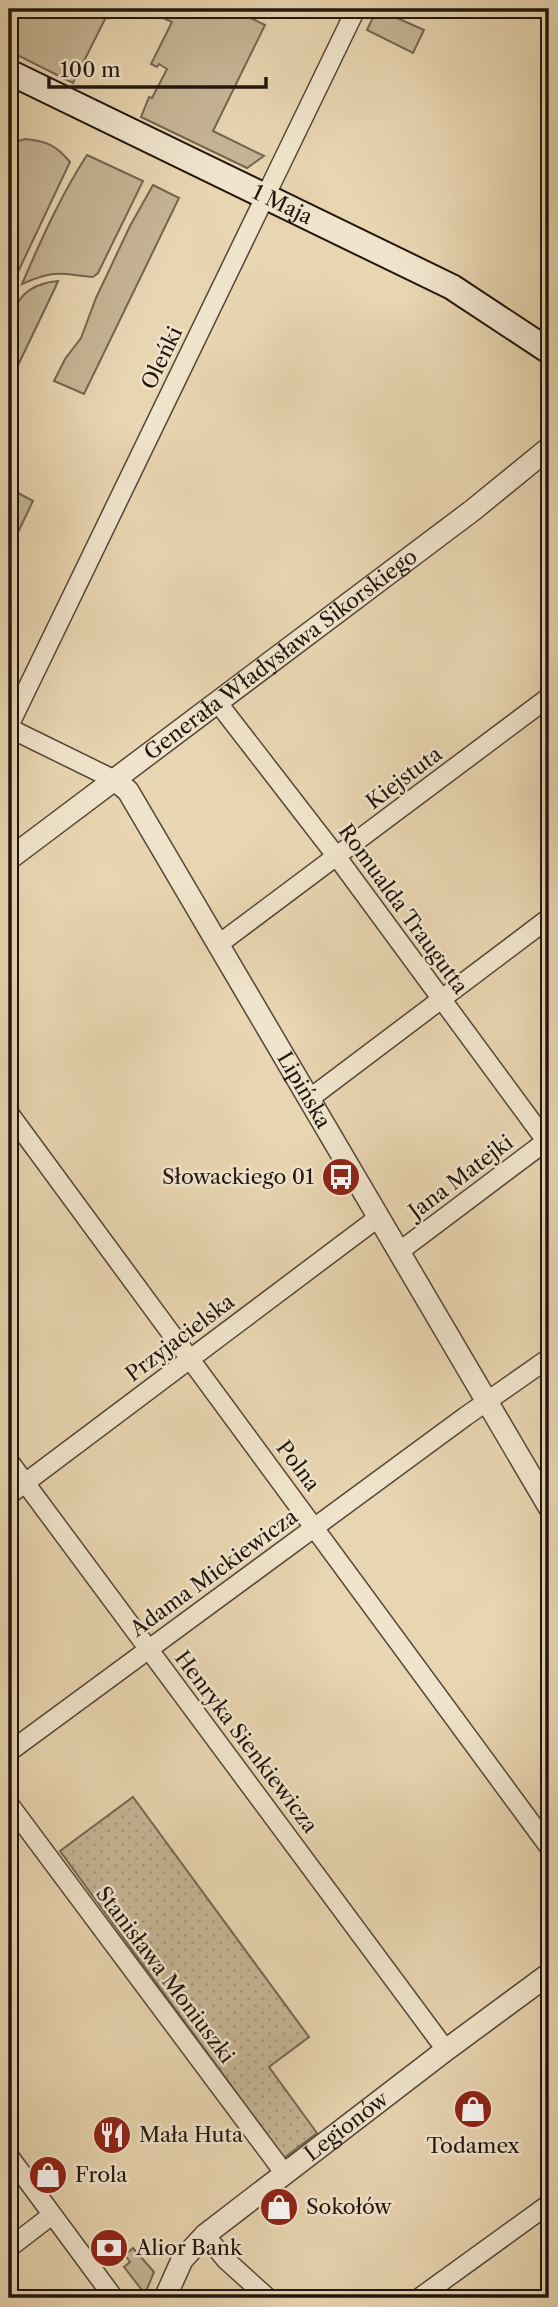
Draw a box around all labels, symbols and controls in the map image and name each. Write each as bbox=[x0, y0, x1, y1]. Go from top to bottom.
scale bar bbox=[49, 46, 266, 90]
text: 100 m bbox=[60, 57, 121, 82]
street label: 1 Maja bbox=[249, 179, 318, 230]
street label: Oleńki bbox=[136, 322, 187, 393]
street label: Generała Władysława Sikorskiego bbox=[139, 544, 422, 765]
street label: Kiejstuta bbox=[361, 740, 447, 814]
street label: Romualda Traugutta bbox=[333, 819, 474, 999]
street label: Lipińska bbox=[272, 1047, 337, 1133]
street label: Jana Matejki bbox=[401, 1129, 518, 1226]
bus stop icon: Słowackiego 01 bbox=[320, 1156, 362, 1198]
place label: Słowackiego 01 bbox=[162, 1164, 314, 1189]
street label: Przyjacielska bbox=[120, 1288, 240, 1387]
street label: Polna bbox=[271, 1436, 326, 1497]
street label: Adama Mickiewicza bbox=[124, 1503, 303, 1642]
street label: Henryka Sienkiewicza bbox=[170, 1646, 324, 1838]
street label: Stanisława Moniuszki bbox=[91, 1882, 240, 2068]
street label: Legionów bbox=[299, 2086, 393, 2166]
shop icon: Todamex bbox=[452, 2088, 494, 2130]
restaurant icon: Mała Huta bbox=[91, 2114, 133, 2156]
place label: Mała Huta bbox=[139, 2122, 244, 2147]
place label: Todamex bbox=[426, 2133, 520, 2158]
shop icon: Frola bbox=[27, 2154, 69, 2196]
place label: Frola bbox=[75, 2162, 128, 2187]
shop icon: Sokołów bbox=[258, 2186, 300, 2228]
place label: Sokołów bbox=[306, 2194, 392, 2219]
bank icon: Alior Bank bbox=[88, 2227, 130, 2269]
place label: Alior Bank bbox=[135, 2235, 243, 2260]

